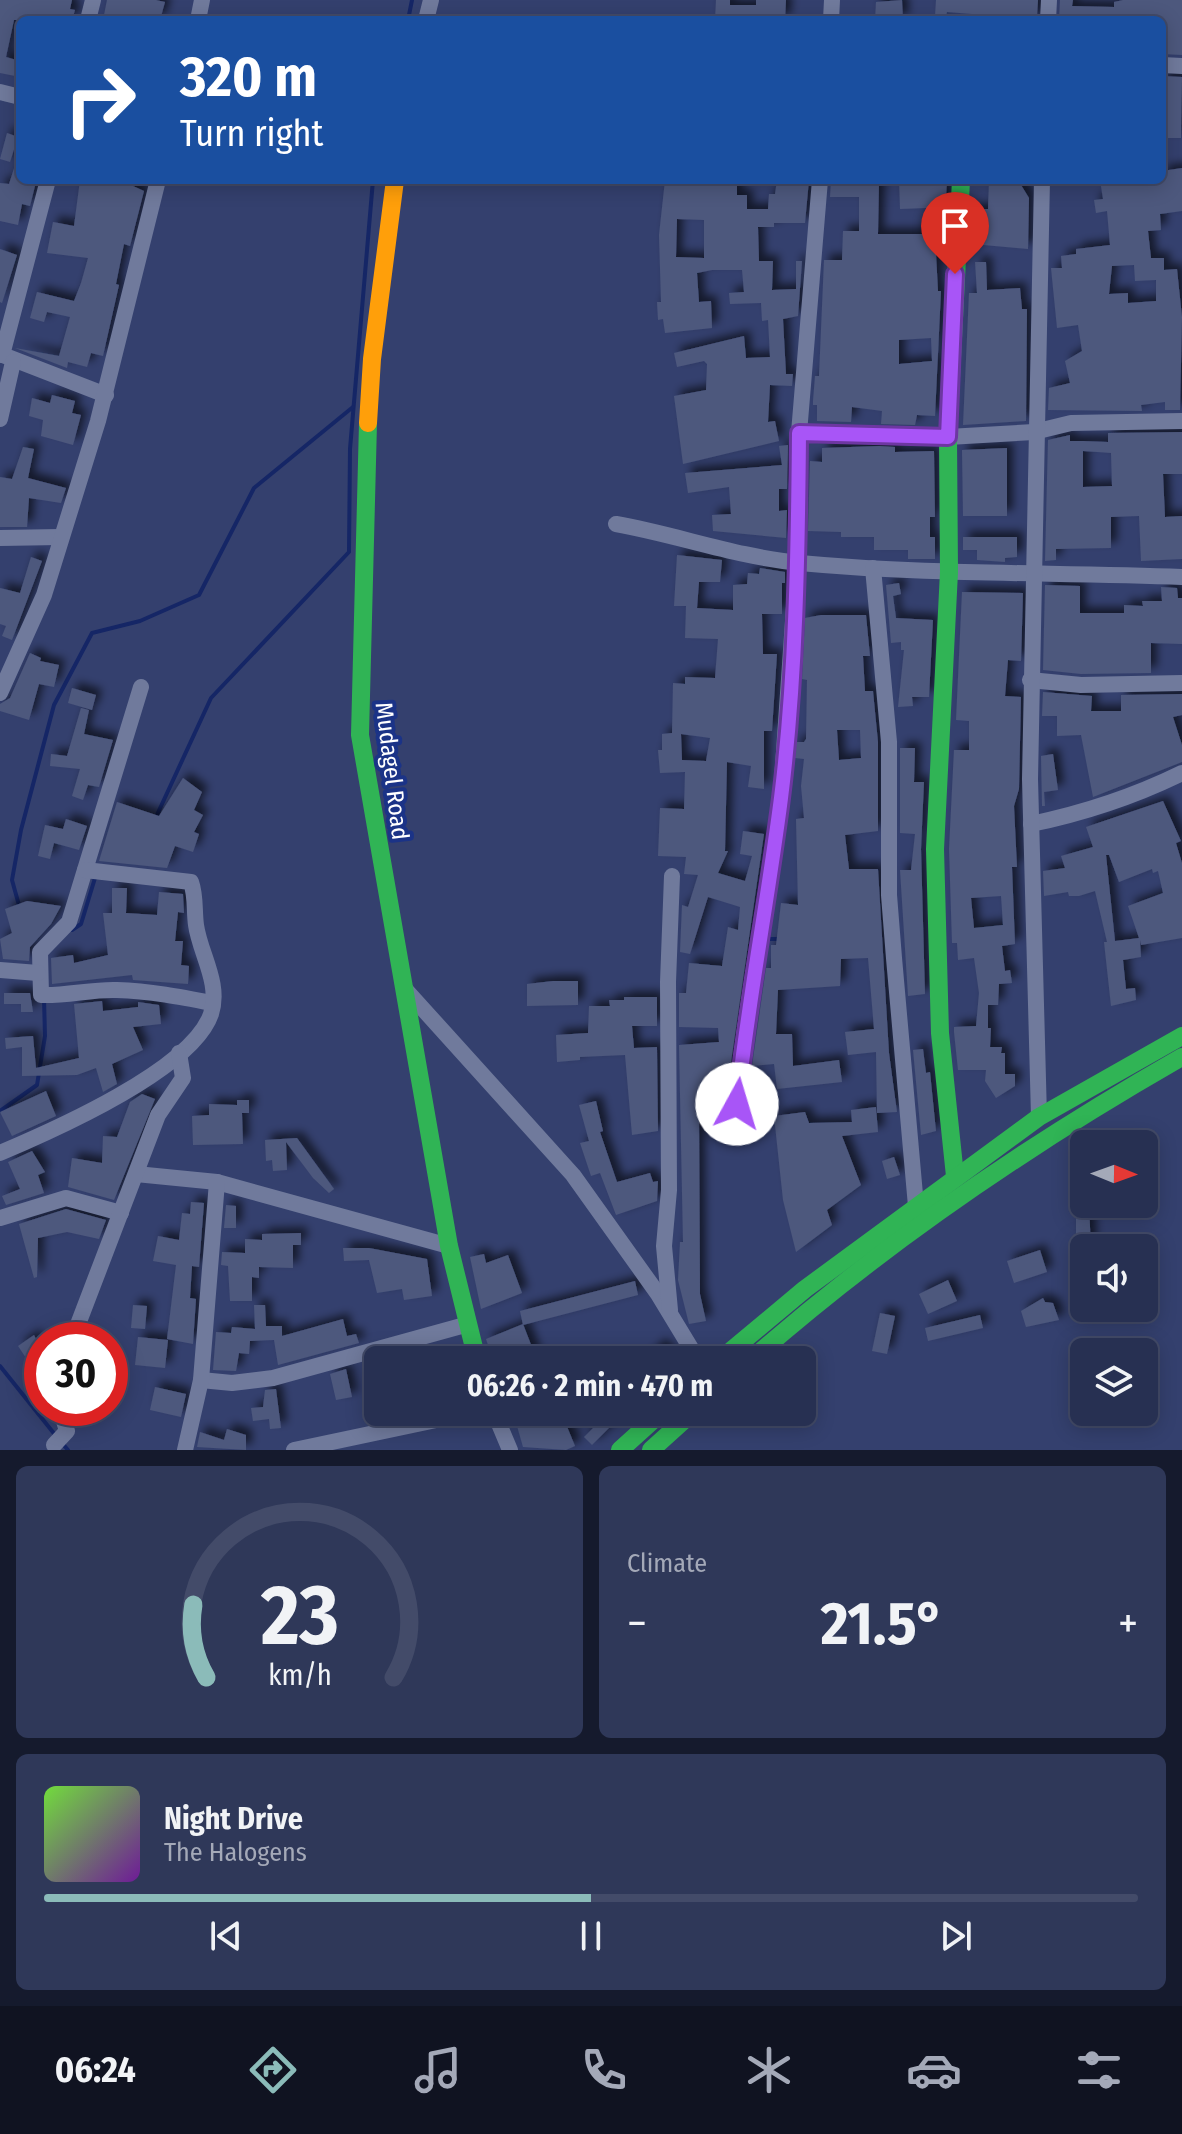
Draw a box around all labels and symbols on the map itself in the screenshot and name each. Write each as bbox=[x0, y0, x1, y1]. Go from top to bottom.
pin bbox=[921, 192, 989, 274]
street label: Mudagel Road bbox=[370, 701, 414, 841]
position arrow bbox=[695, 1062, 779, 1146]
north arrow bbox=[1070, 1130, 1158, 1218]
speed limit sign: 30 bbox=[24, 1322, 128, 1426]

